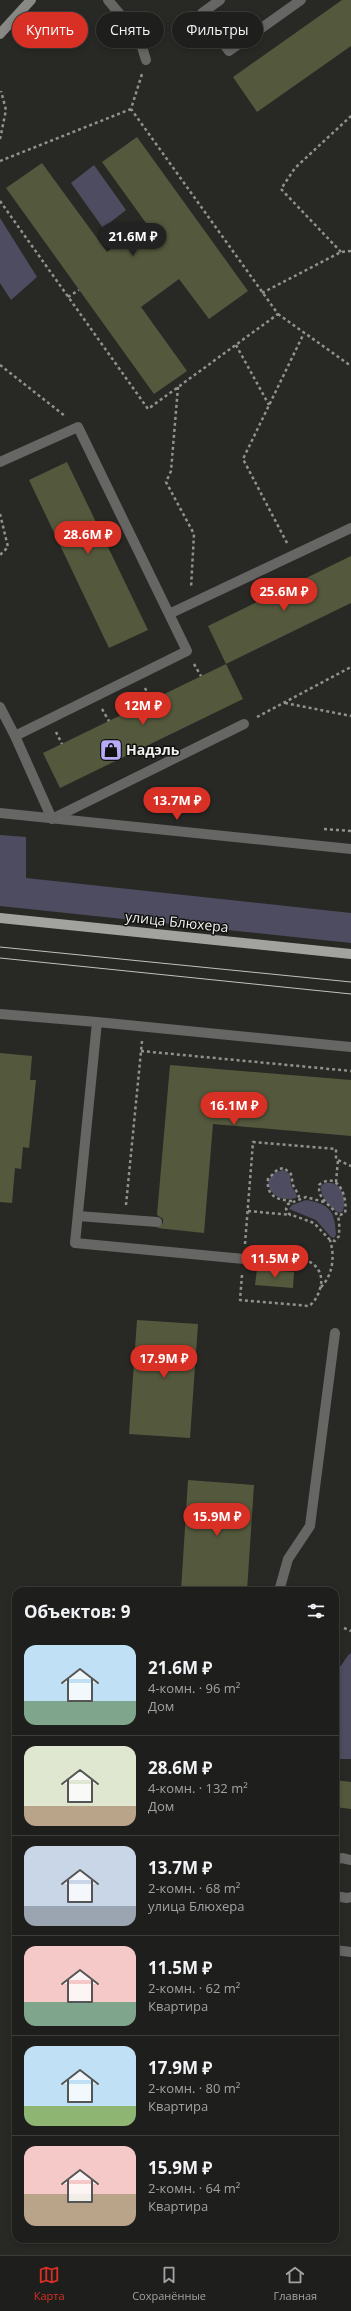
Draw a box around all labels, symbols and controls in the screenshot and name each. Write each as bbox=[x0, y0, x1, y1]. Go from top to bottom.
chip: Купить bbox=[12, 12, 88, 48]
chip: Снять bbox=[96, 12, 164, 48]
chip: Фильтры bbox=[172, 12, 263, 48]
pin: 21.6M ₽ bbox=[96, 223, 170, 257]
text: 21.6M ₽ bbox=[108, 227, 158, 245]
pin: 28.6M ₽ bbox=[51, 521, 125, 555]
text: 28.6M ₽ bbox=[63, 525, 113, 543]
pin: 25.6M ₽ bbox=[247, 578, 321, 612]
text: 25.6M ₽ bbox=[259, 582, 309, 600]
pin: 12M ₽ bbox=[115, 692, 171, 726]
text: 12M ₽ bbox=[124, 696, 162, 714]
shop icon: Надэль bbox=[98, 737, 124, 763]
place label: Надэль bbox=[126, 740, 180, 759]
pin: 13.7M ₽ bbox=[140, 787, 214, 821]
text: 13.7M ₽ bbox=[152, 791, 202, 809]
street label: улица Блюхера bbox=[124, 907, 230, 936]
pin: 16.1M ₽ bbox=[197, 1092, 271, 1126]
text: 16.1M ₽ bbox=[209, 1096, 259, 1114]
pin: 11.5M ₽ bbox=[238, 1245, 312, 1279]
text: 11.5M ₽ bbox=[250, 1249, 300, 1267]
pin: 17.9M ₽ bbox=[127, 1345, 201, 1379]
text: 17.9M ₽ bbox=[139, 1349, 189, 1367]
pin: 15.9M ₽ bbox=[180, 1503, 254, 1537]
text: 15.9M ₽ bbox=[192, 1507, 242, 1525]
text: Объектов: 9 bbox=[24, 1600, 130, 1623]
icon: filters bbox=[305, 1600, 327, 1622]
text: 21.6M ₽ bbox=[148, 1656, 212, 1679]
icon: home bbox=[56, 1661, 104, 1709]
text: 4-комн. · 96 m² bbox=[148, 1679, 240, 1697]
text: Дом bbox=[148, 1697, 174, 1715]
text: 28.6M ₽ bbox=[148, 1756, 212, 1779]
icon: home bbox=[56, 1762, 104, 1810]
text: 4-комн. · 132 m² bbox=[148, 1779, 248, 1797]
text: Дом bbox=[148, 1797, 174, 1815]
text: 13.7M ₽ bbox=[148, 1856, 212, 1879]
icon: home bbox=[56, 1862, 104, 1910]
text: 2-комн. · 68 m² bbox=[148, 1879, 240, 1897]
text: улица Блюхера bbox=[148, 1897, 244, 1915]
text: 11.5M ₽ bbox=[148, 1956, 212, 1979]
icon: home bbox=[56, 1962, 104, 2010]
text: 2-комн. · 62 m² bbox=[148, 1979, 240, 1997]
text: Квартира bbox=[148, 1997, 208, 2015]
text: 17.9M ₽ bbox=[148, 2056, 212, 2079]
icon: home bbox=[56, 2062, 104, 2110]
text: 2-комн. · 80 m² bbox=[148, 2079, 240, 2097]
text: Квартира bbox=[148, 2097, 208, 2115]
text: 15.9M ₽ bbox=[148, 2156, 212, 2179]
icon: home bbox=[56, 2162, 104, 2210]
text: 2-комн. · 64 m² bbox=[148, 2179, 240, 2197]
text: Квартира bbox=[148, 2197, 208, 2215]
tab: Карта bbox=[34, 2264, 65, 2303]
tab: Сохранённые bbox=[132, 2264, 206, 2303]
tab: Главная bbox=[274, 2264, 317, 2303]

